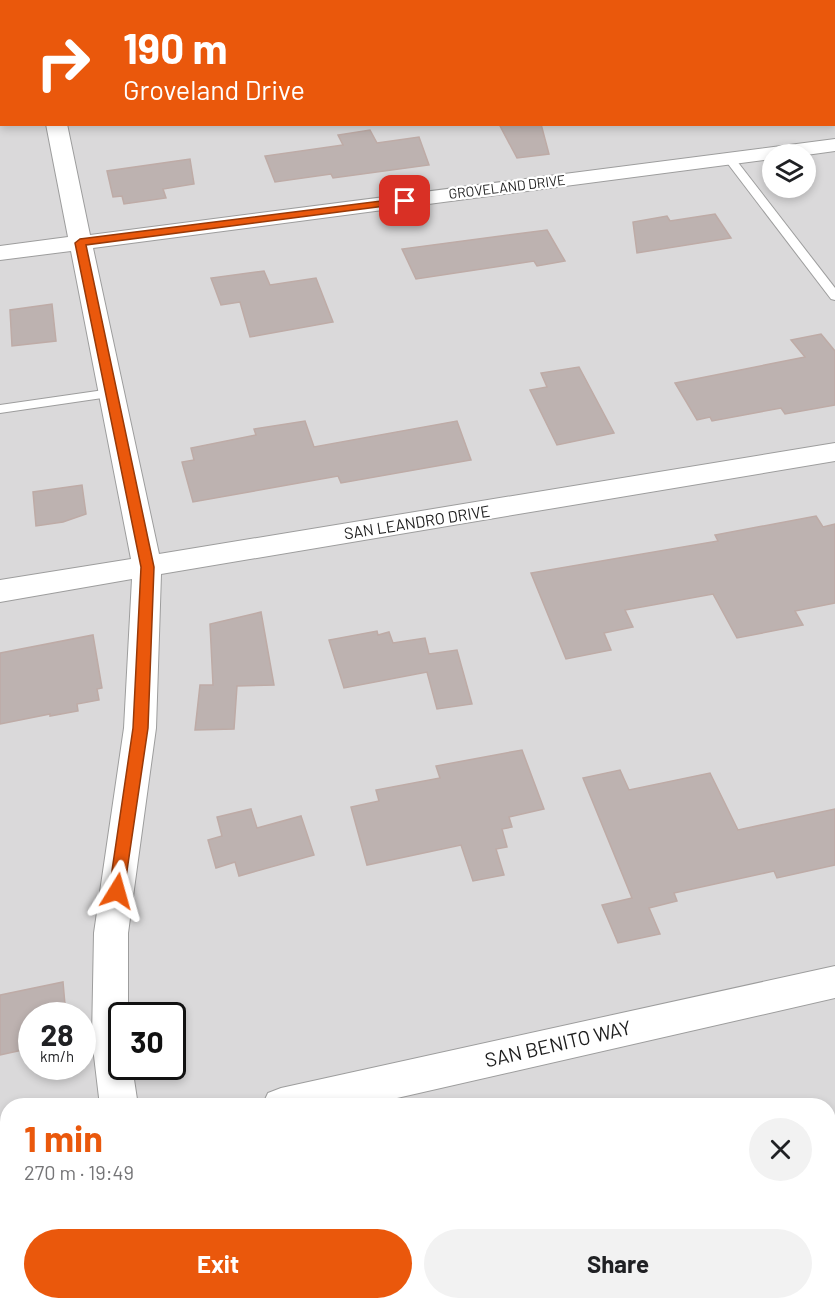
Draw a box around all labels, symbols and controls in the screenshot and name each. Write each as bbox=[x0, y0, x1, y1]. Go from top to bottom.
text: 190 m bbox=[123, 22, 228, 72]
icon: right bbox=[24, 24, 102, 102]
text: Groveland Drive bbox=[123, 73, 305, 105]
map controls bbox=[762, 144, 816, 198]
button: layers bbox=[762, 144, 816, 198]
street label: GROVELAND DRIVE bbox=[448, 171, 566, 202]
pin bbox=[379, 175, 430, 226]
icon: arrive bbox=[388, 184, 421, 217]
street label: SAN LEANDRO DRIVE bbox=[343, 501, 491, 542]
position arrow bbox=[85, 859, 149, 923]
speed limit sign: 30 bbox=[108, 1002, 186, 1080]
street label: SAN BENITO WAY bbox=[482, 1015, 633, 1072]
text: 28 bbox=[40, 1016, 74, 1052]
text: km/h bbox=[40, 1047, 74, 1065]
text: 1 min bbox=[24, 1116, 103, 1159]
button: close bbox=[749, 1118, 812, 1181]
text: 270 m · 19:49 bbox=[24, 1160, 134, 1184]
button: Exit bbox=[24, 1229, 412, 1298]
button: Share bbox=[424, 1229, 812, 1298]

